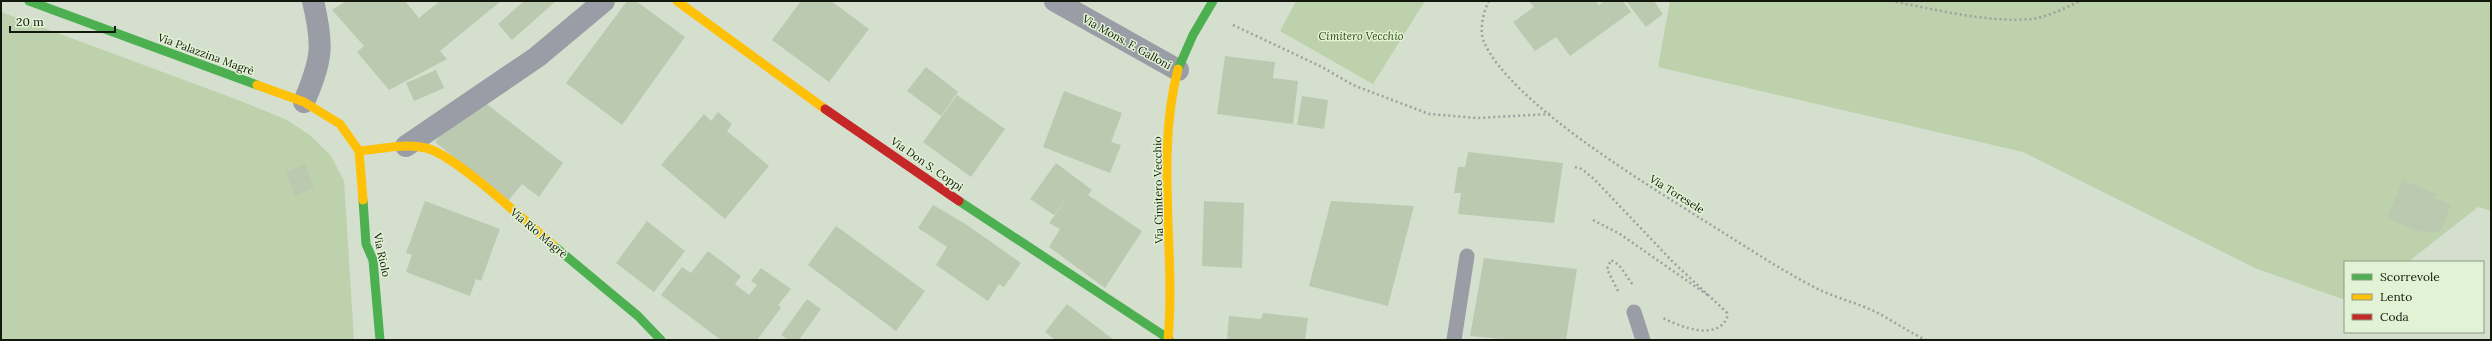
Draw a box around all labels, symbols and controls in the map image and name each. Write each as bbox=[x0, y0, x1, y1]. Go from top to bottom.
scale bar bbox=[10, 8, 115, 34]
street label: Via Mons. F. Galloni bbox=[1079, 11, 1174, 72]
text: 20 m bbox=[16, 14, 44, 29]
park label: Cimitero Vecchio bbox=[1319, 29, 1404, 43]
street label: Via Palazzina Magrè bbox=[155, 30, 256, 78]
street label: Via Don S. Coppi bbox=[887, 133, 966, 194]
street label: Via Cimitero Vecchio bbox=[1150, 136, 1166, 245]
street label: Via Toresele bbox=[1646, 171, 1707, 216]
street label: Via Rio Magrè bbox=[507, 204, 571, 261]
street label: Via Riolo bbox=[370, 231, 393, 278]
legend bbox=[2344, 261, 2484, 333]
text: Scorrevole bbox=[2380, 269, 2440, 284]
text: Lento bbox=[2380, 289, 2412, 304]
text: Coda bbox=[2380, 309, 2409, 324]

